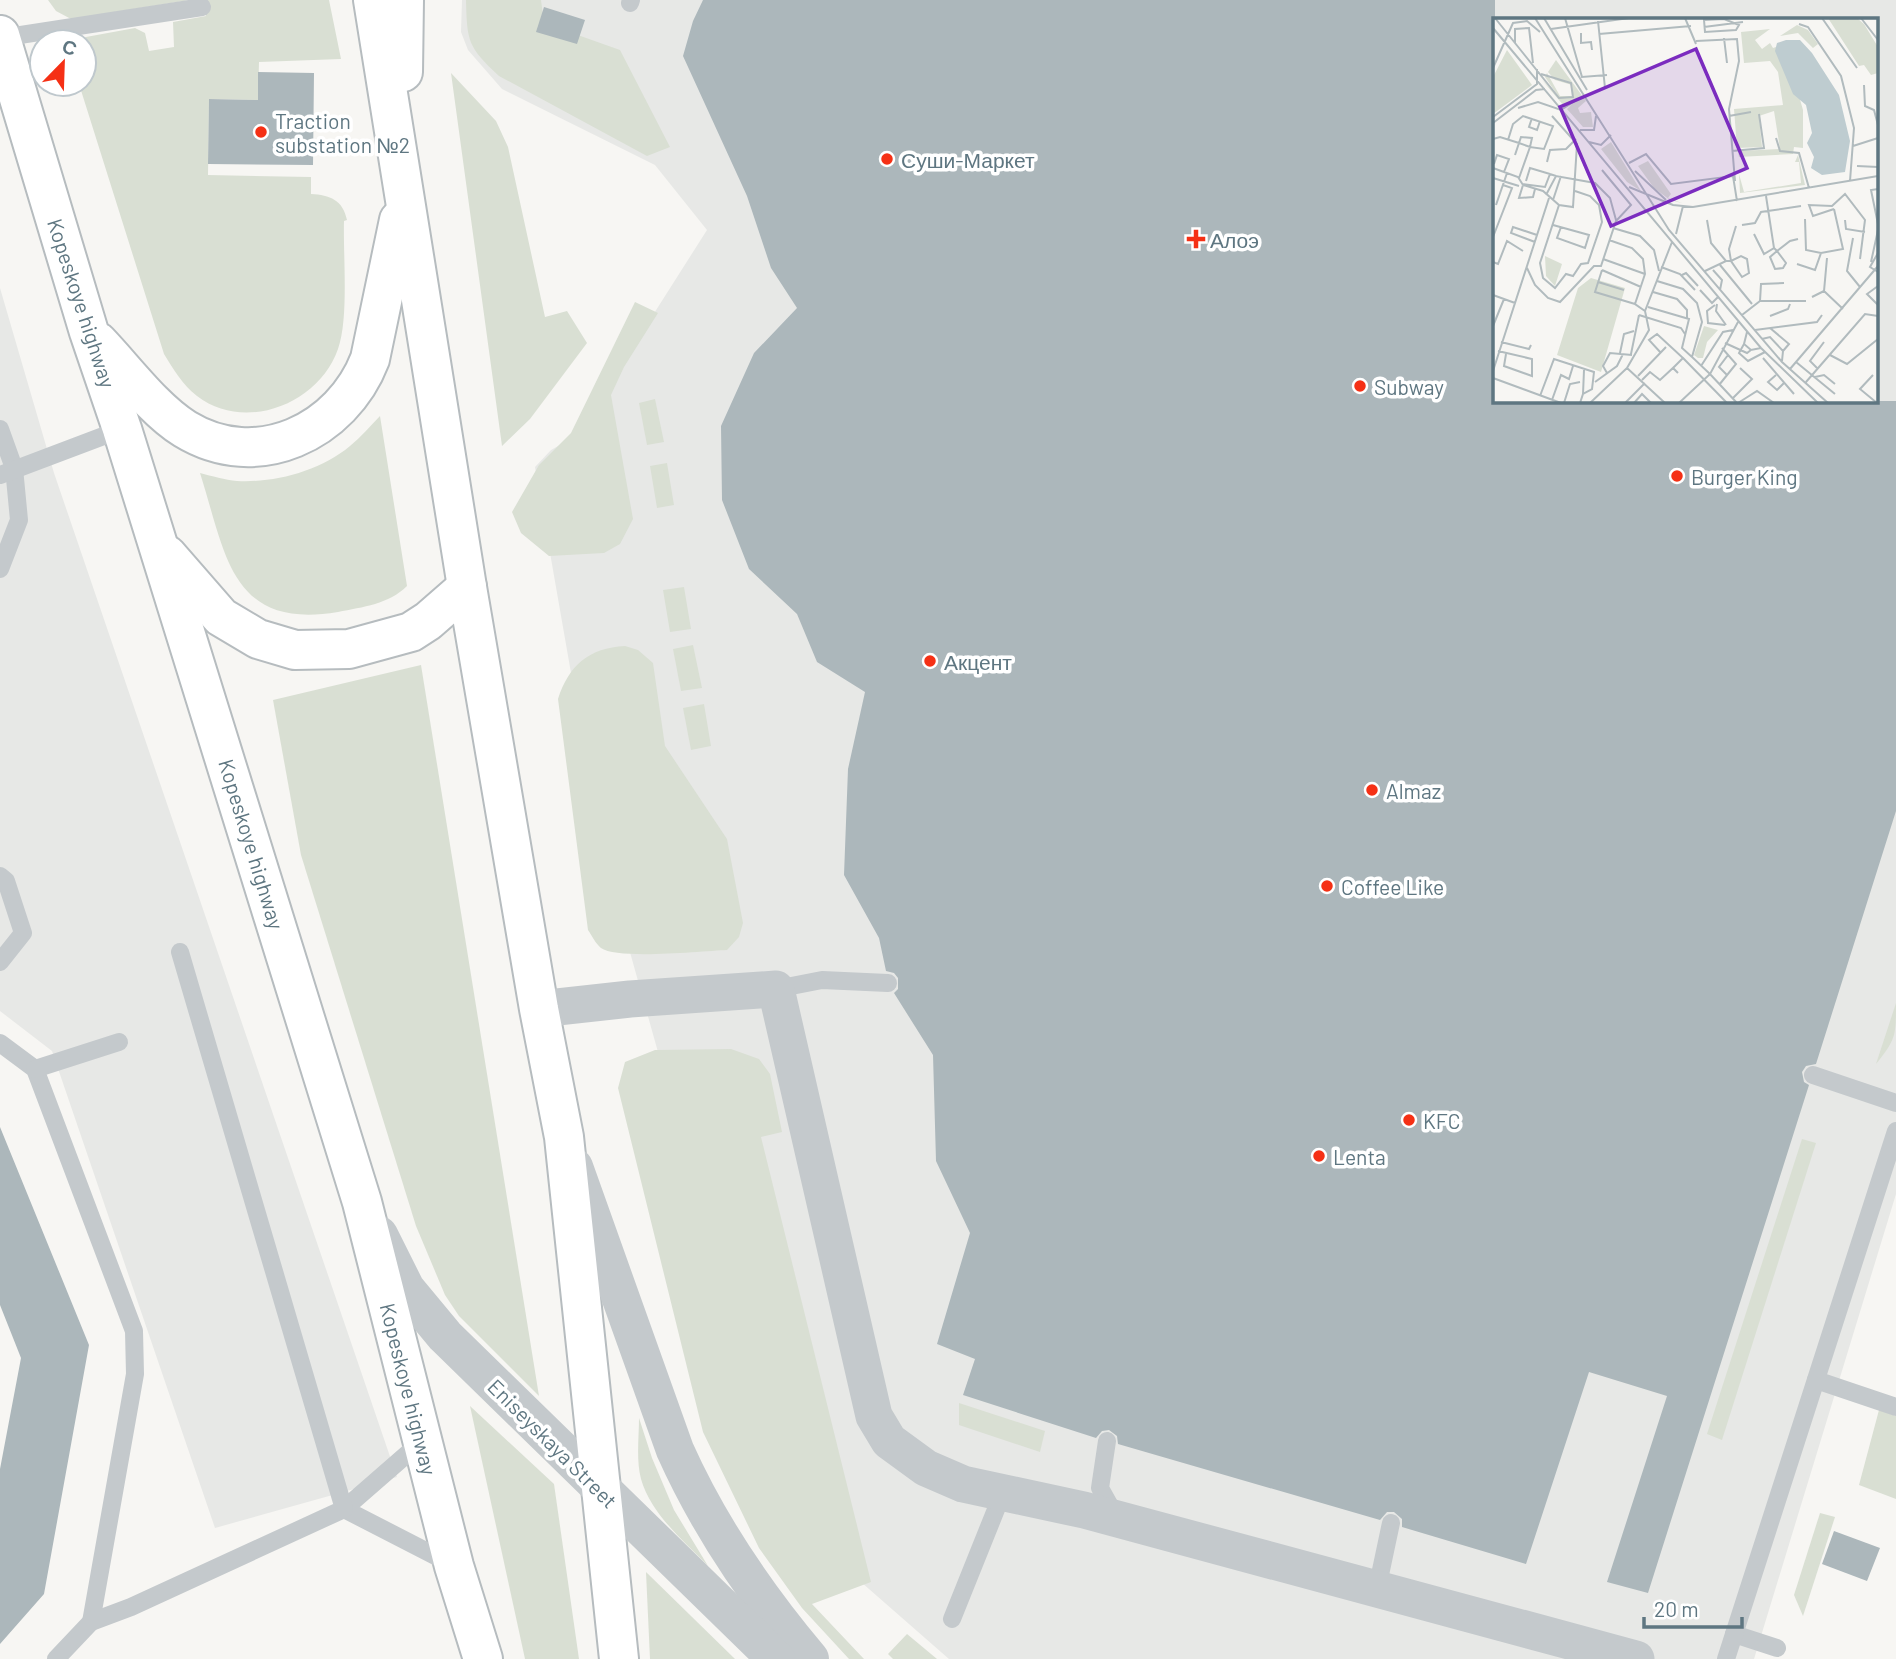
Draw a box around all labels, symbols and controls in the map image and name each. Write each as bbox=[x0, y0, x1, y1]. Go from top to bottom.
inset map bbox=[1493, 18, 1878, 402]
north arrow bbox=[28, 28, 98, 98]
text: С bbox=[59, 34, 81, 60]
place label: Traction substation №2 bbox=[275, 108, 410, 157]
marker: Traction substation №2 bbox=[253, 124, 269, 140]
place label: Суши-Маркет bbox=[901, 147, 1035, 172]
marker: Суши-Маркет bbox=[879, 151, 895, 167]
street label: Kopeskoye highway bbox=[43, 215, 121, 391]
place label: Алоэ bbox=[1210, 227, 1259, 252]
marker: Алоэ bbox=[1188, 231, 1204, 247]
place label: Subway bbox=[1374, 374, 1444, 399]
marker: Subway bbox=[1352, 378, 1368, 394]
place label: Burger King bbox=[1691, 464, 1798, 489]
marker: Burger King bbox=[1669, 468, 1685, 484]
place label: Акцент bbox=[944, 649, 1012, 674]
marker: Акцент bbox=[922, 653, 938, 669]
street label: Kopeskoye highway bbox=[214, 756, 290, 932]
place label: Almaz bbox=[1386, 778, 1441, 803]
marker: Almaz bbox=[1364, 782, 1380, 798]
place label: Coffee Like bbox=[1341, 874, 1444, 899]
marker: Coffee Like bbox=[1319, 878, 1335, 894]
place label: KFC bbox=[1423, 1108, 1460, 1133]
marker: KFC bbox=[1401, 1112, 1417, 1128]
place label: Lenta bbox=[1333, 1144, 1386, 1169]
marker: Lenta bbox=[1311, 1148, 1327, 1164]
street label: Kopeskoye highway bbox=[376, 1300, 443, 1478]
street label: Eniseyskaya Street bbox=[483, 1373, 623, 1513]
scale bar bbox=[1644, 1586, 1742, 1630]
text: 20 m bbox=[1654, 1596, 1699, 1621]

